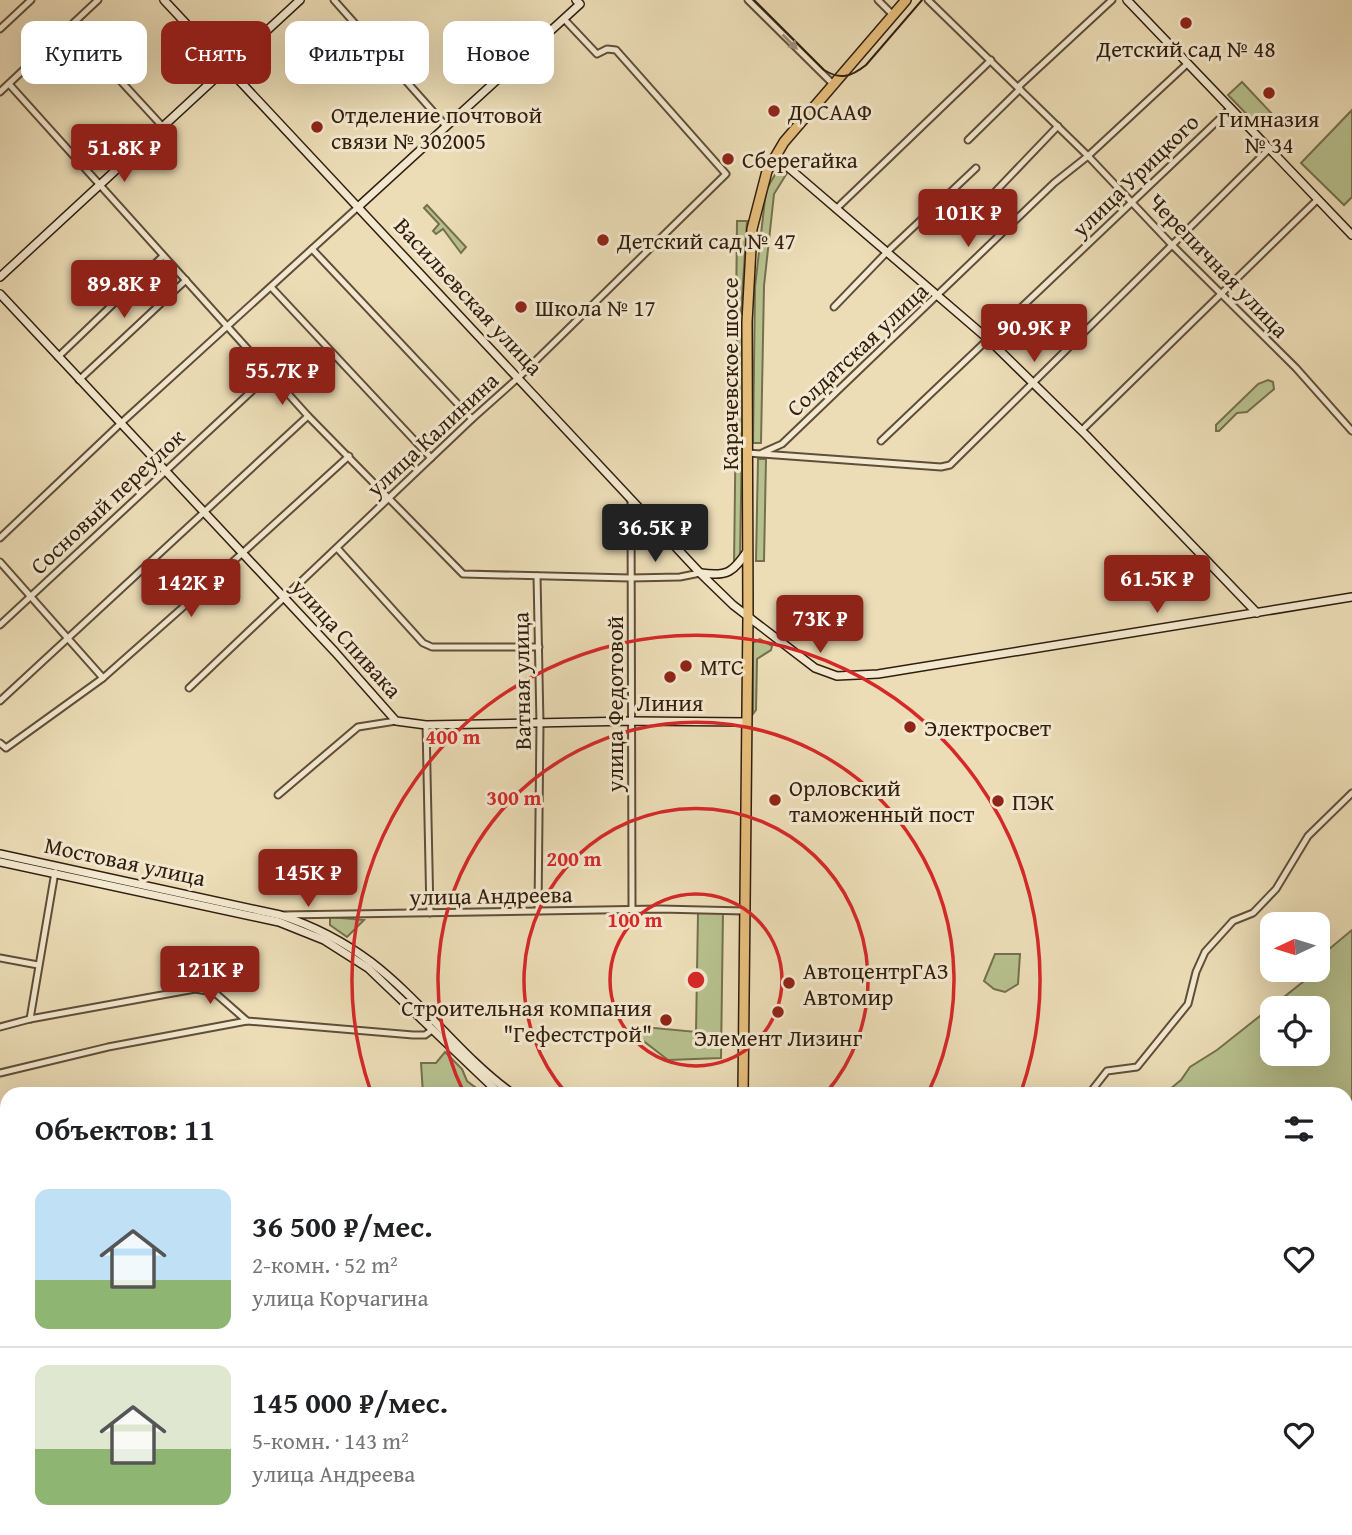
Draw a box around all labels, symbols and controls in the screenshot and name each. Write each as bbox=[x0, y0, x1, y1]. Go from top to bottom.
marker: Детский сад № 48 bbox=[1178, 15, 1194, 31]
chip: Купить bbox=[21, 21, 147, 84]
chip: Снять bbox=[161, 21, 271, 84]
chip: Фильтры bbox=[285, 21, 429, 84]
chip: Новое bbox=[443, 21, 554, 84]
place label: Детский сад № 48 bbox=[1096, 32, 1275, 65]
one-way arrow bbox=[782, 34, 799, 51]
marker: Гимназия № 34 bbox=[1261, 85, 1277, 101]
place label: ДОСААФ bbox=[787, 95, 872, 128]
place label: Отделение почтовой связи № 302005 bbox=[331, 98, 542, 157]
place label: Гимназия № 34 bbox=[1219, 102, 1320, 161]
marker: ДОСААФ bbox=[766, 103, 782, 119]
street label: улица Урицкого bbox=[1063, 106, 1206, 245]
marker: Отделение почтовой связи № 302005 bbox=[309, 119, 325, 135]
pin: 51.8K ₽ bbox=[59, 124, 189, 184]
text: 51.8K ₽ bbox=[87, 130, 161, 163]
place label: Сберегайка bbox=[742, 143, 858, 176]
marker: Сберегайка bbox=[720, 151, 736, 167]
street label: Черепичная улица bbox=[1141, 185, 1297, 345]
pin: 101K ₽ bbox=[911, 190, 1025, 249]
text: 101K ₽ bbox=[934, 195, 1002, 228]
street label: Васильевская улица bbox=[387, 210, 551, 382]
place label: Детский сад № 47 bbox=[616, 224, 796, 257]
marker: Детский сад № 47 bbox=[595, 232, 611, 248]
pin: 89.8K ₽ bbox=[59, 260, 189, 320]
text: 89.8K ₽ bbox=[87, 266, 161, 299]
street label: Солдатская улица bbox=[779, 274, 935, 424]
street label: Карачевское шоссе bbox=[713, 278, 746, 470]
place label: Школа № 17 bbox=[535, 291, 656, 324]
marker: Школа № 17 bbox=[513, 299, 529, 315]
pin: 90.9K ₽ bbox=[969, 304, 1099, 364]
text: 90.9K ₽ bbox=[997, 310, 1071, 343]
pin: 55.7K ₽ bbox=[217, 348, 347, 407]
text: 55.7K ₽ bbox=[245, 353, 319, 386]
street label: улица Калинина bbox=[358, 364, 505, 505]
street label: Сосновый переулок bbox=[22, 420, 192, 582]
pin: 36.5K ₽ bbox=[590, 504, 720, 564]
text: 36.5K ₽ bbox=[618, 510, 692, 543]
pin: 61.5K ₽ bbox=[1092, 556, 1222, 615]
pin: 142K ₽ bbox=[134, 560, 248, 619]
text: 61.5K ₽ bbox=[1120, 561, 1194, 594]
text: 142K ₽ bbox=[157, 565, 225, 598]
street label: улица Спивака bbox=[283, 570, 410, 705]
pin: 73K ₽ bbox=[771, 596, 869, 655]
text: 73K ₽ bbox=[792, 601, 848, 634]
street label: Ватная улица bbox=[503, 612, 539, 750]
street label: улица Федотовой bbox=[598, 615, 631, 793]
place label: МТС bbox=[700, 650, 743, 683]
marker: МТС bbox=[678, 658, 694, 674]
marker: Линия bbox=[662, 669, 678, 685]
place label: Линия bbox=[637, 686, 704, 719]
place label: Электросвет bbox=[924, 711, 1051, 744]
marker: Электросвет bbox=[902, 719, 918, 735]
text: 400 m bbox=[425, 721, 481, 752]
place label: Орловский таможенный пост bbox=[789, 771, 974, 830]
text: 300 m bbox=[486, 782, 542, 813]
place label: ПЭК bbox=[1012, 785, 1054, 818]
marker: Орловский таможенный пост bbox=[767, 792, 783, 808]
marker: ПЭК bbox=[990, 793, 1006, 809]
street label: Мостовая улица bbox=[41, 828, 209, 894]
text: 200 m bbox=[546, 843, 602, 874]
pin: 145K ₽ bbox=[251, 850, 365, 909]
text: 145K ₽ bbox=[274, 855, 342, 888]
street label: улица Андреева bbox=[408, 877, 573, 913]
text: 100 m bbox=[607, 904, 663, 935]
north arrow bbox=[1260, 912, 1330, 982]
map controls bbox=[1260, 912, 1330, 1066]
pin: 121K ₽ bbox=[153, 946, 267, 1006]
text: 121K ₽ bbox=[176, 952, 244, 985]
place label: АвтоцентрГАЗ Автомир bbox=[803, 954, 949, 1013]
centre of rings bbox=[684, 968, 708, 992]
marker: АвтоцентрГАЗ Автомир bbox=[781, 975, 797, 991]
place label: Строительная компания "Гефестстрой" bbox=[401, 991, 652, 1050]
button: locate bbox=[1260, 996, 1330, 1066]
marker: Элемент Лизинг bbox=[770, 1004, 786, 1020]
marker: Строительная компания "Гефестстрой" bbox=[658, 1012, 674, 1028]
place label: Элемент Лизинг bbox=[694, 1021, 862, 1054]
text: Объектов: 11 bbox=[35, 1107, 215, 1151]
icon: filters bbox=[1280, 1110, 1318, 1148]
text: 36 500 ₽/мес. bbox=[252, 1204, 433, 1248]
icon: home bbox=[91, 1217, 175, 1301]
icon: heart bbox=[1280, 1240, 1318, 1278]
text: 2-комн. · 52 m² bbox=[252, 1248, 398, 1281]
text: улица Корчагина bbox=[252, 1281, 428, 1314]
text: 145 000 ₽/мес. bbox=[252, 1380, 448, 1424]
icon: home bbox=[91, 1393, 175, 1477]
icon: heart bbox=[1280, 1416, 1318, 1454]
text: 5-комн. · 143 m² bbox=[252, 1424, 409, 1457]
text: улица Андреева bbox=[252, 1457, 415, 1490]

